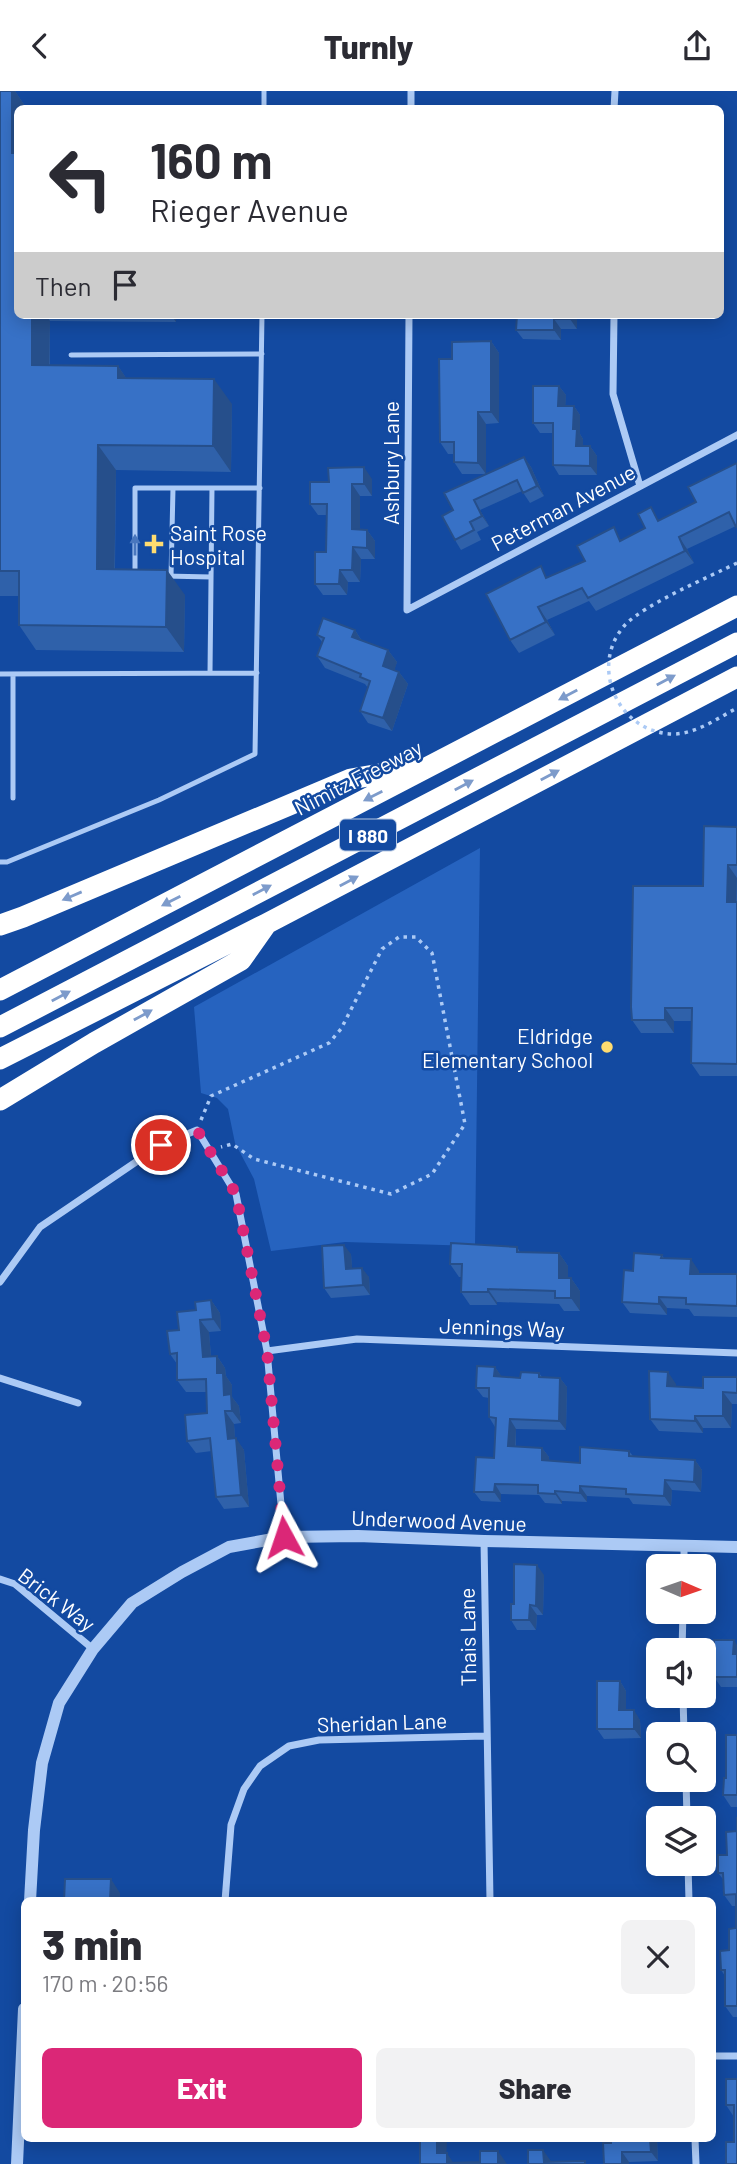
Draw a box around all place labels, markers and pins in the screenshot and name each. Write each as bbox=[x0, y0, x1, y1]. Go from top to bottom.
place label: Saint Rose Hospital bbox=[170, 520, 267, 569]
marker: Saint Rose Hospital bbox=[144, 534, 164, 554]
place label: Eldridge Elementary School bbox=[422, 1023, 593, 1072]
marker: Eldridge Elementary School bbox=[599, 1039, 615, 1055]
pin bbox=[131, 1115, 191, 1175]

